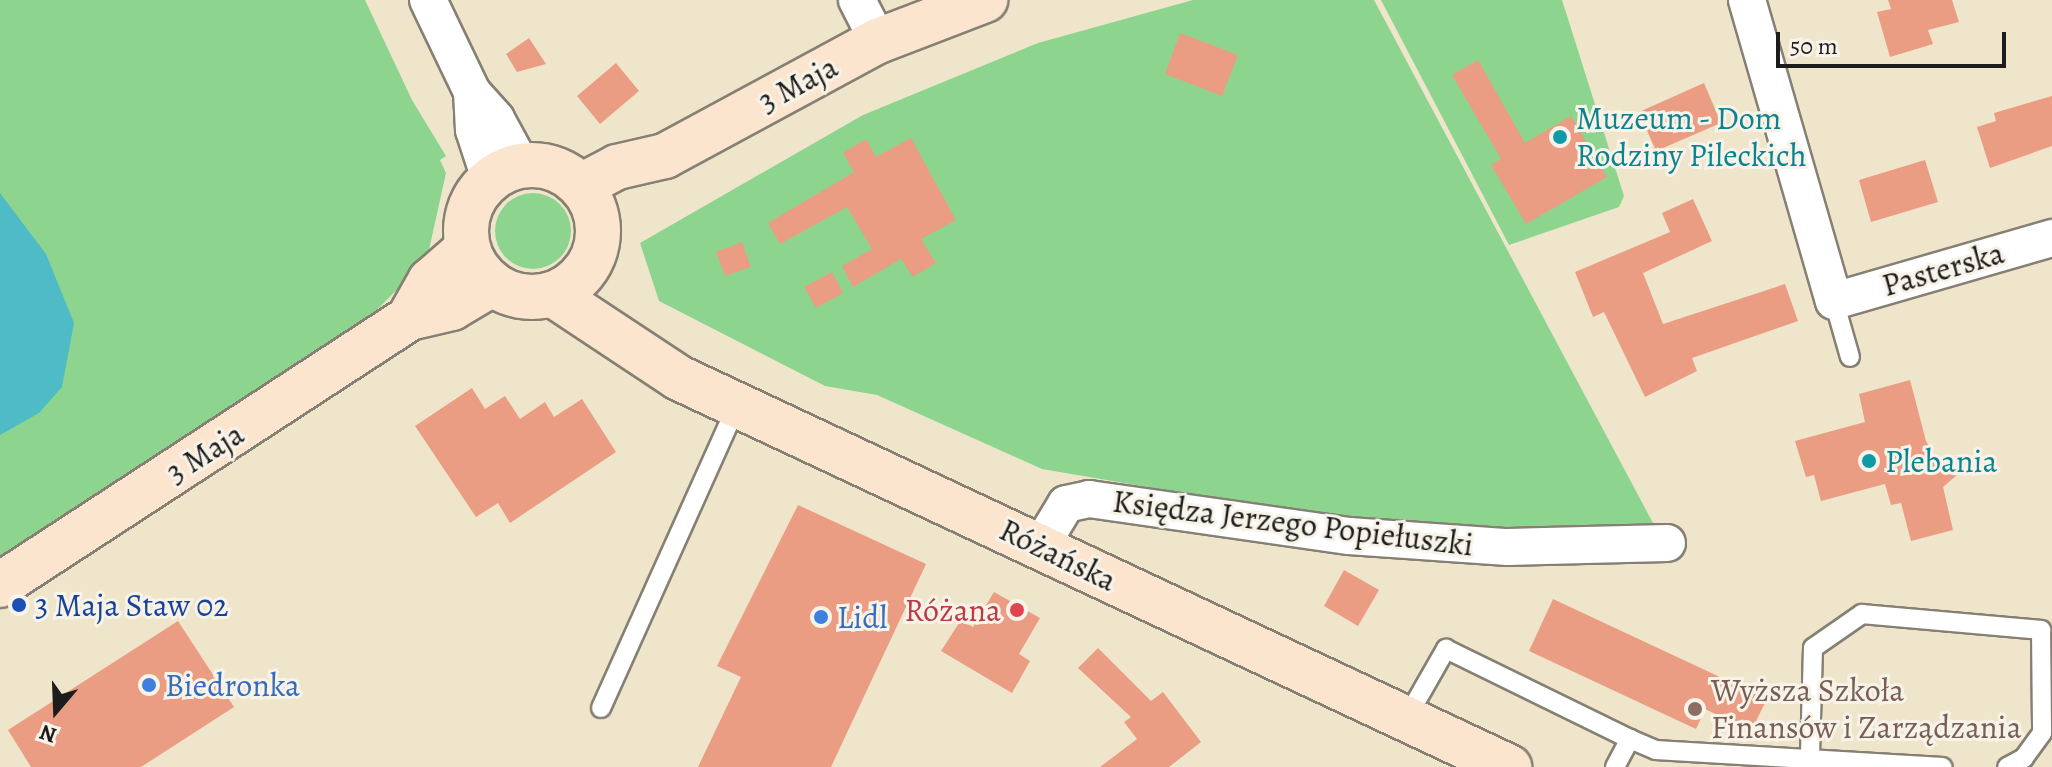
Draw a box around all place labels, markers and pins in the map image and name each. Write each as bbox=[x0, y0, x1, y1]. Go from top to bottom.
place label: Muzeum - Dom Rodziny Pileckich bbox=[1576, 100, 1807, 175]
marker: Muzeum - Dom Rodziny Pileckich bbox=[1551, 128, 1569, 146]
place label: Plebania bbox=[1885, 442, 1997, 480]
marker: Plebania bbox=[1860, 452, 1878, 470]
place label: 3 Maja Staw 02 bbox=[35, 586, 229, 624]
place label: Różana bbox=[904, 591, 1001, 629]
marker: 3 Maja Staw 02 bbox=[10, 596, 28, 614]
place label: Lidl bbox=[837, 598, 887, 636]
marker: Różana bbox=[1008, 601, 1026, 619]
marker: Lidl bbox=[812, 608, 830, 626]
place label: Biedronka bbox=[165, 666, 300, 704]
place label: Wyższa Szkoła Finansów i Zarządzania bbox=[1711, 672, 2022, 747]
marker: Biedronka bbox=[140, 676, 158, 694]
marker: Wyższa Szkoła Finansów i Zarządzania bbox=[1686, 700, 1704, 718]

